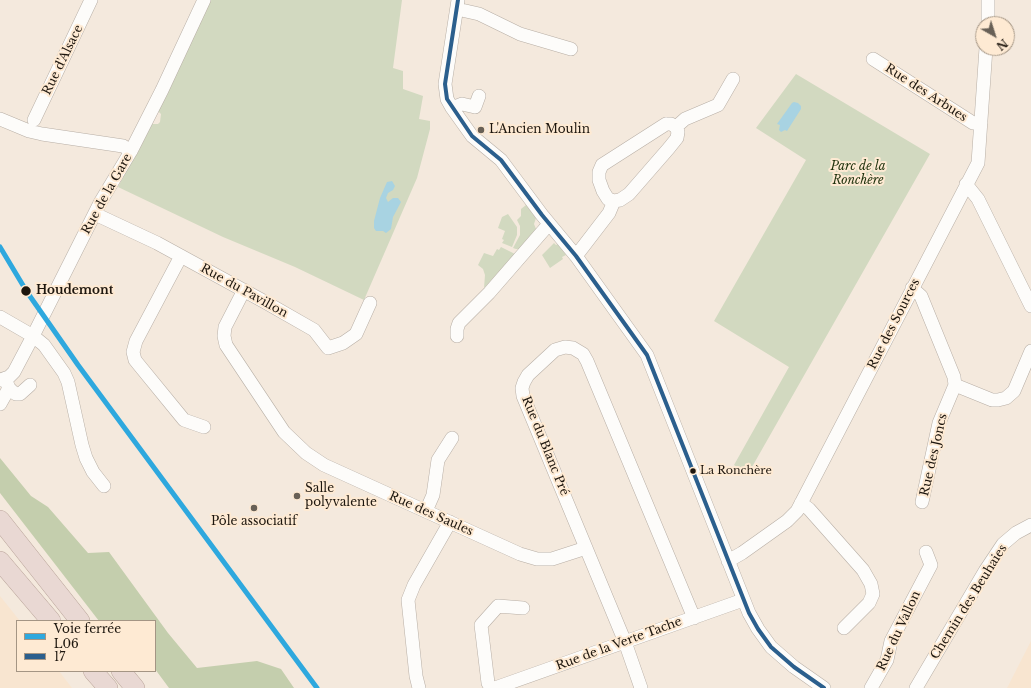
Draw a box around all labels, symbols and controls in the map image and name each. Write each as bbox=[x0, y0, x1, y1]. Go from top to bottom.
north arrow bbox=[975, 16, 1015, 56]
street label: Rue d'Alsace bbox=[40, 23, 86, 97]
text: N bbox=[993, 36, 1010, 53]
street label: Rue des Arbues bbox=[882, 61, 970, 125]
place label: L'Ancien Moulin bbox=[489, 123, 590, 137]
marker: L'Ancien Moulin bbox=[476, 125, 486, 135]
street label: Rue de la Gare bbox=[79, 151, 135, 237]
park label: Parc de la Ronchère bbox=[830, 160, 886, 188]
street label: Rue du Pavillon bbox=[198, 261, 290, 321]
street label: Rue des Sources bbox=[865, 276, 923, 372]
marker: Houdemont bbox=[19, 284, 33, 298]
place label: Houdemont bbox=[36, 284, 113, 298]
street label: Rue du Blanc Pré bbox=[518, 394, 572, 498]
street label: Rue des Joncs bbox=[918, 412, 950, 498]
place label: La Ronchère bbox=[700, 464, 772, 478]
marker: La Ronchère bbox=[688, 466, 698, 476]
place label: Salle polyvalente bbox=[305, 482, 377, 510]
street label: Rue des Saules bbox=[387, 489, 475, 539]
marker: Salle polyvalente bbox=[292, 491, 302, 501]
marker: Pôle associatif bbox=[249, 503, 259, 513]
place label: Pôle associatif bbox=[211, 515, 297, 529]
street label: Chemin des Beuhaies bbox=[928, 542, 1010, 662]
street label: Rue du Vallon bbox=[874, 589, 924, 673]
street label: Rue de la Verte Tache bbox=[554, 615, 684, 673]
legend bbox=[16, 620, 156, 672]
text: Voie ferrée L06 bbox=[54, 621, 121, 651]
text: 17 bbox=[54, 649, 65, 664]

